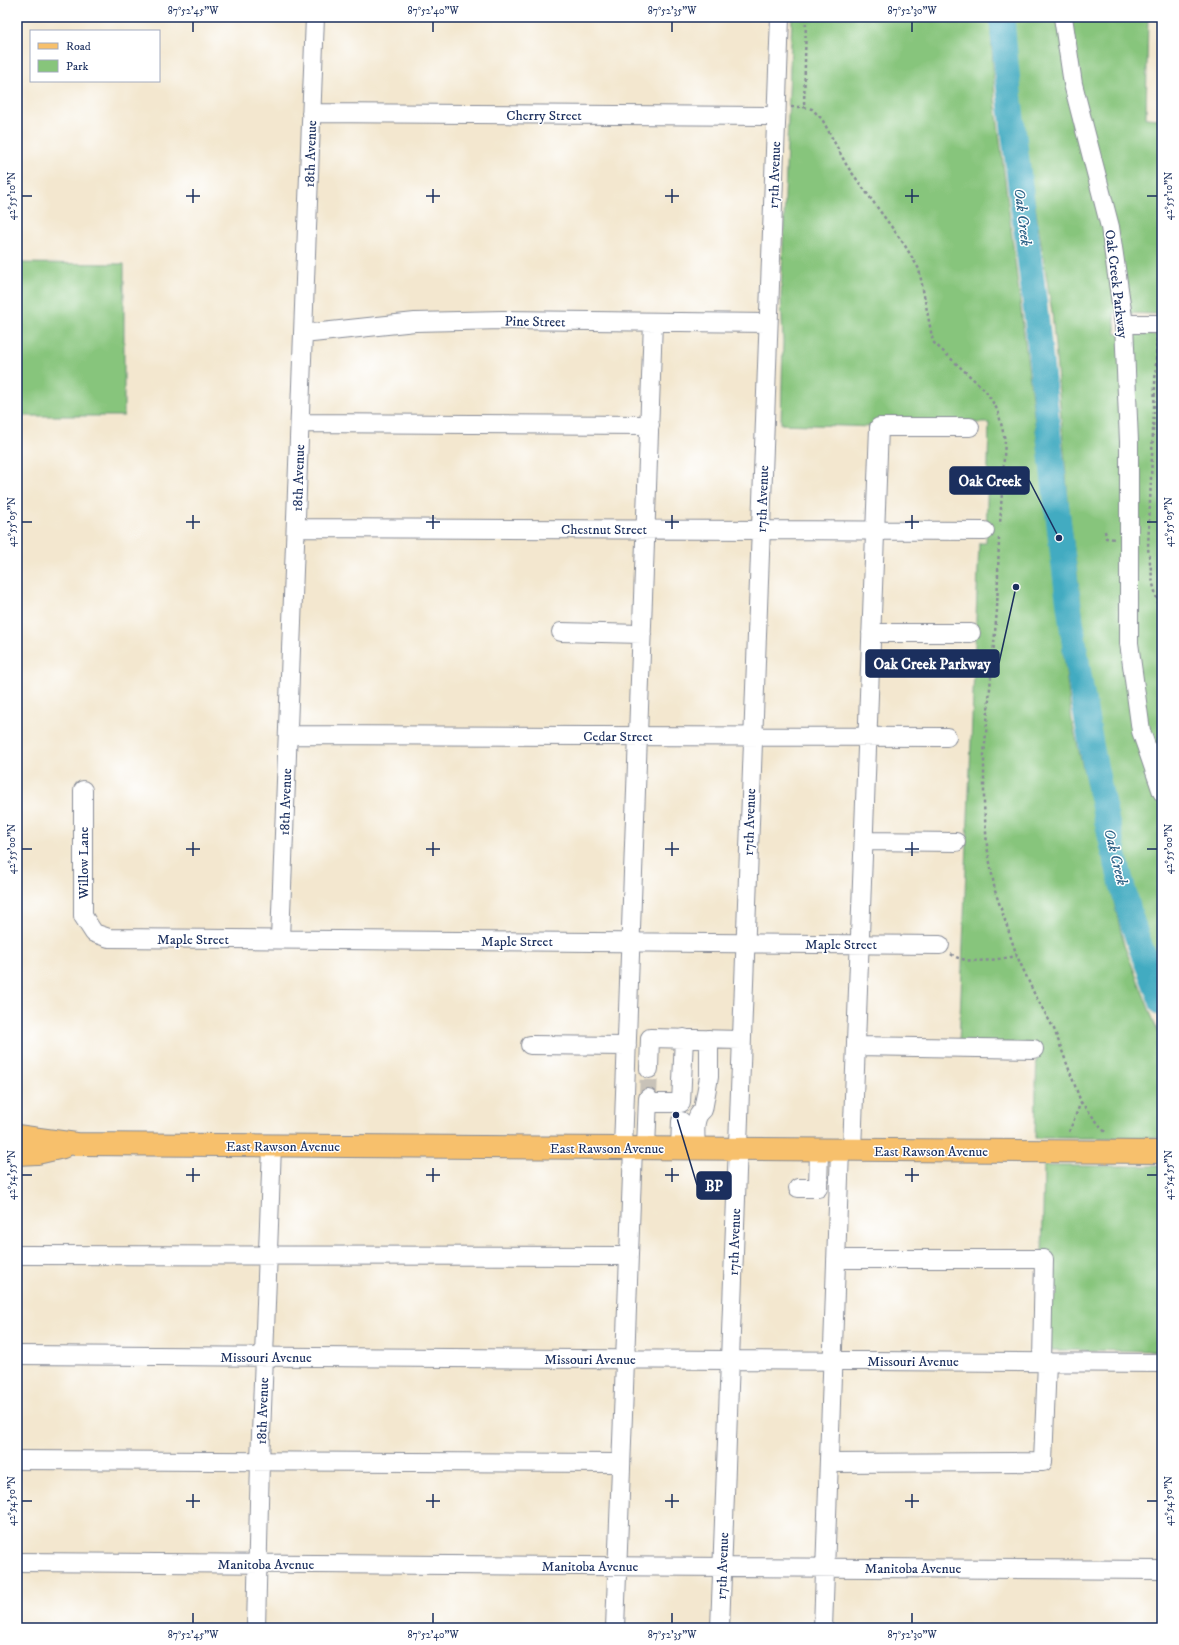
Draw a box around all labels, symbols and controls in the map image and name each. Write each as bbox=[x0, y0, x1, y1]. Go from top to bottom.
text: 87°52'45"W bbox=[168, 5, 219, 17]
text: 87°52'40"W bbox=[407, 5, 459, 17]
text: 87°52'35"W bbox=[648, 5, 697, 17]
text: 87°52'30"W bbox=[887, 5, 937, 17]
legend bbox=[30, 30, 160, 82]
text: Road bbox=[66, 39, 91, 54]
text: Park bbox=[66, 59, 88, 74]
street label: Cherry Street bbox=[506, 107, 582, 125]
street label: 18th Avenue bbox=[301, 120, 321, 188]
street label: 17th Avenue bbox=[765, 141, 785, 209]
text: 42°55'10"N bbox=[6, 172, 18, 220]
text: 42°55'10"N bbox=[1163, 172, 1175, 220]
water label: Oak Creek bbox=[1010, 187, 1036, 248]
street label: Oak Creek Parkway bbox=[1100, 229, 1132, 340]
street label: Pine Street bbox=[504, 312, 566, 332]
street label: 18th Avenue bbox=[289, 444, 309, 512]
street label: 17th Avenue bbox=[753, 465, 773, 533]
callout: Oak Creek bbox=[950, 467, 1029, 494]
text: Oak Creek bbox=[959, 472, 1022, 491]
text: 42°55'05"N bbox=[6, 497, 18, 547]
text: 42°55'05"N bbox=[1163, 497, 1175, 547]
street label: Chestnut Street bbox=[561, 521, 648, 539]
callout: Oak Creek Parkway bbox=[866, 650, 999, 677]
text: Oak Creek Parkway bbox=[873, 655, 991, 674]
street label: Cedar Street bbox=[583, 728, 653, 746]
street label: 18th Avenue bbox=[276, 768, 296, 836]
street label: 17th Avenue bbox=[740, 788, 760, 856]
text: 42°55'00"N bbox=[6, 824, 18, 874]
text: 42°55'00"N bbox=[1163, 824, 1175, 874]
street label: Willow Lane bbox=[75, 826, 93, 900]
water label: Oak Creek bbox=[1099, 827, 1132, 888]
street label: Maple Street bbox=[157, 931, 229, 949]
street label: Maple Street bbox=[481, 933, 553, 951]
street label: Maple Street bbox=[805, 936, 877, 954]
street label: East Rawson Avenue bbox=[226, 1138, 340, 1156]
street label: East Rawson Avenue bbox=[550, 1140, 664, 1158]
street label: East Rawson Avenue bbox=[874, 1143, 988, 1161]
text: 42°54'55"N bbox=[6, 1150, 18, 1200]
text: 42°54'55"N bbox=[1163, 1150, 1175, 1200]
callout: BP bbox=[697, 1172, 731, 1199]
text: BP bbox=[705, 1177, 723, 1196]
street label: 17th Avenue bbox=[725, 1208, 745, 1276]
street label: Missouri Avenue bbox=[220, 1349, 312, 1367]
street label: Missouri Avenue bbox=[544, 1351, 636, 1369]
street label: Missouri Avenue bbox=[867, 1353, 959, 1371]
street label: 18th Avenue bbox=[253, 1377, 273, 1445]
text: 42°54'50"N bbox=[6, 1476, 18, 1526]
text: 42°54'50"N bbox=[1163, 1476, 1175, 1526]
street label: 17th Avenue bbox=[713, 1532, 733, 1600]
street label: Manitoba Avenue bbox=[218, 1556, 315, 1574]
street label: Manitoba Avenue bbox=[542, 1558, 639, 1576]
street label: Manitoba Avenue bbox=[865, 1560, 962, 1578]
text: 87°52'45"W bbox=[168, 1629, 219, 1641]
text: 87°52'40"W bbox=[407, 1629, 459, 1641]
text: 87°52'35"W bbox=[648, 1629, 697, 1641]
text: 87°52'30"W bbox=[887, 1629, 937, 1641]

